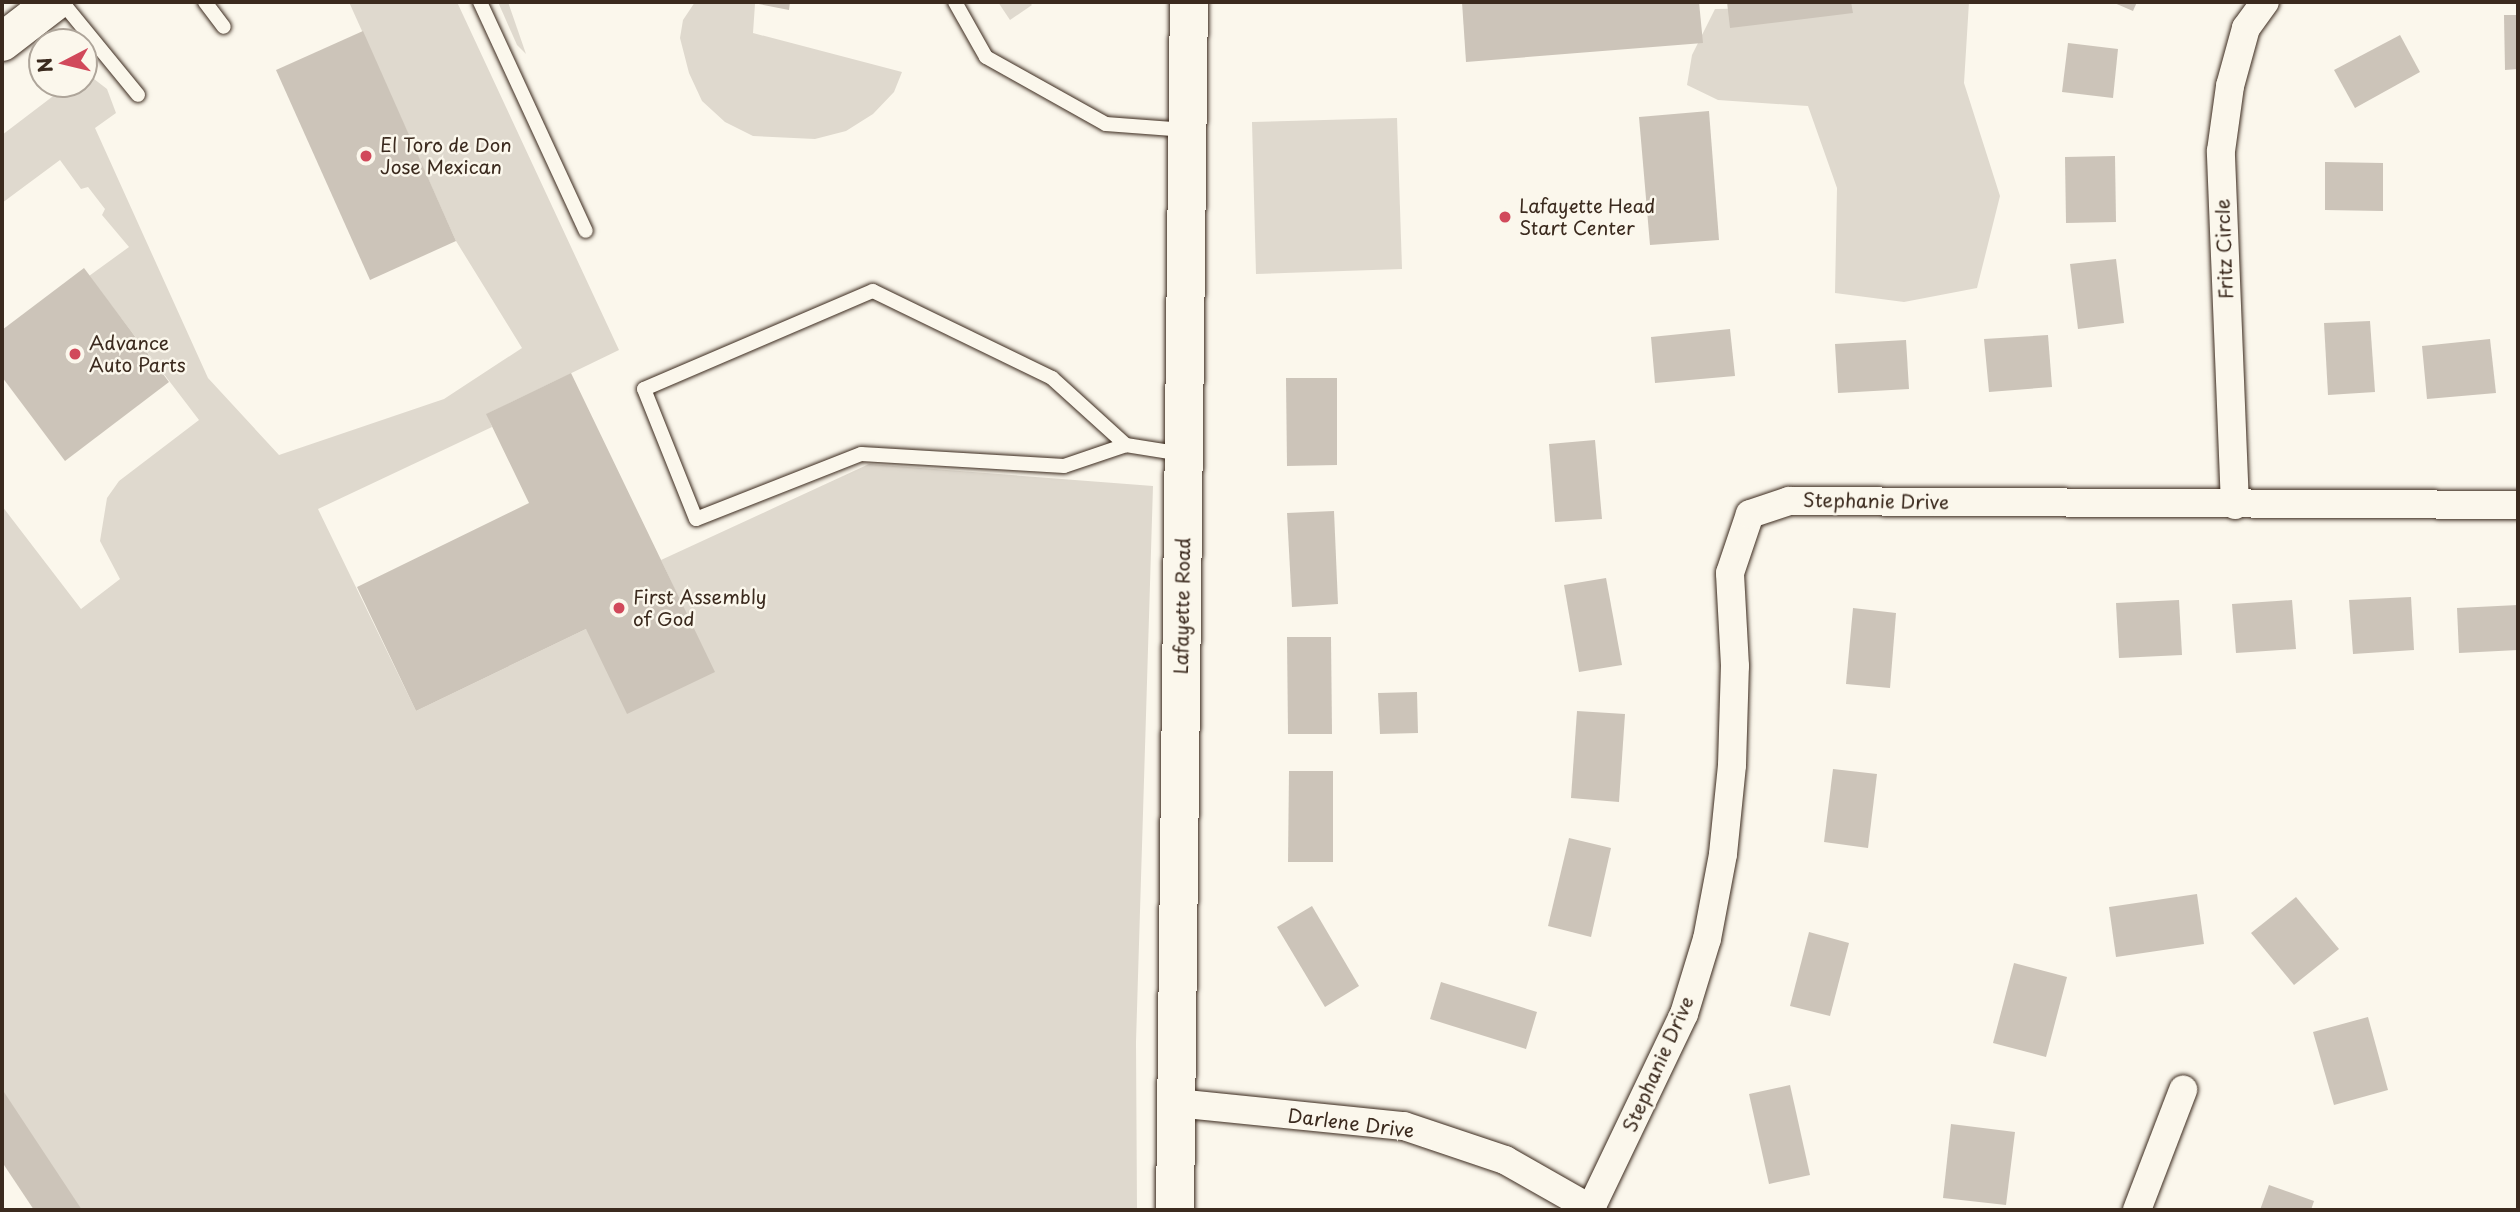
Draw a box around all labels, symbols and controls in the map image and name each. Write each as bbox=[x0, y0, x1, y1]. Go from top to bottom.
north arrow bbox=[28, 28, 98, 98]
text: N bbox=[29, 56, 59, 74]
place label: El Toro de Don Jose Mexican bbox=[380, 134, 513, 178]
marker: El Toro de Don Jose Mexican bbox=[358, 148, 374, 164]
place label: Lafayette Head Start Center bbox=[1519, 195, 1657, 239]
street label: Fritz Circle bbox=[2211, 198, 2237, 300]
marker: Lafayette Head Start Center bbox=[1497, 209, 1513, 225]
place label: Advance Auto Parts bbox=[89, 332, 188, 376]
marker: Advance Auto Parts bbox=[67, 346, 83, 362]
street label: Stephanie Drive bbox=[1802, 488, 1950, 514]
street label: Lafayette Road bbox=[1169, 537, 1195, 675]
place label: First Assembly of God bbox=[633, 586, 767, 630]
marker: First Assembly of God bbox=[611, 600, 627, 616]
street label: Stephanie Drive bbox=[1618, 992, 1698, 1136]
street label: Darlene Drive bbox=[1286, 1104, 1416, 1142]

